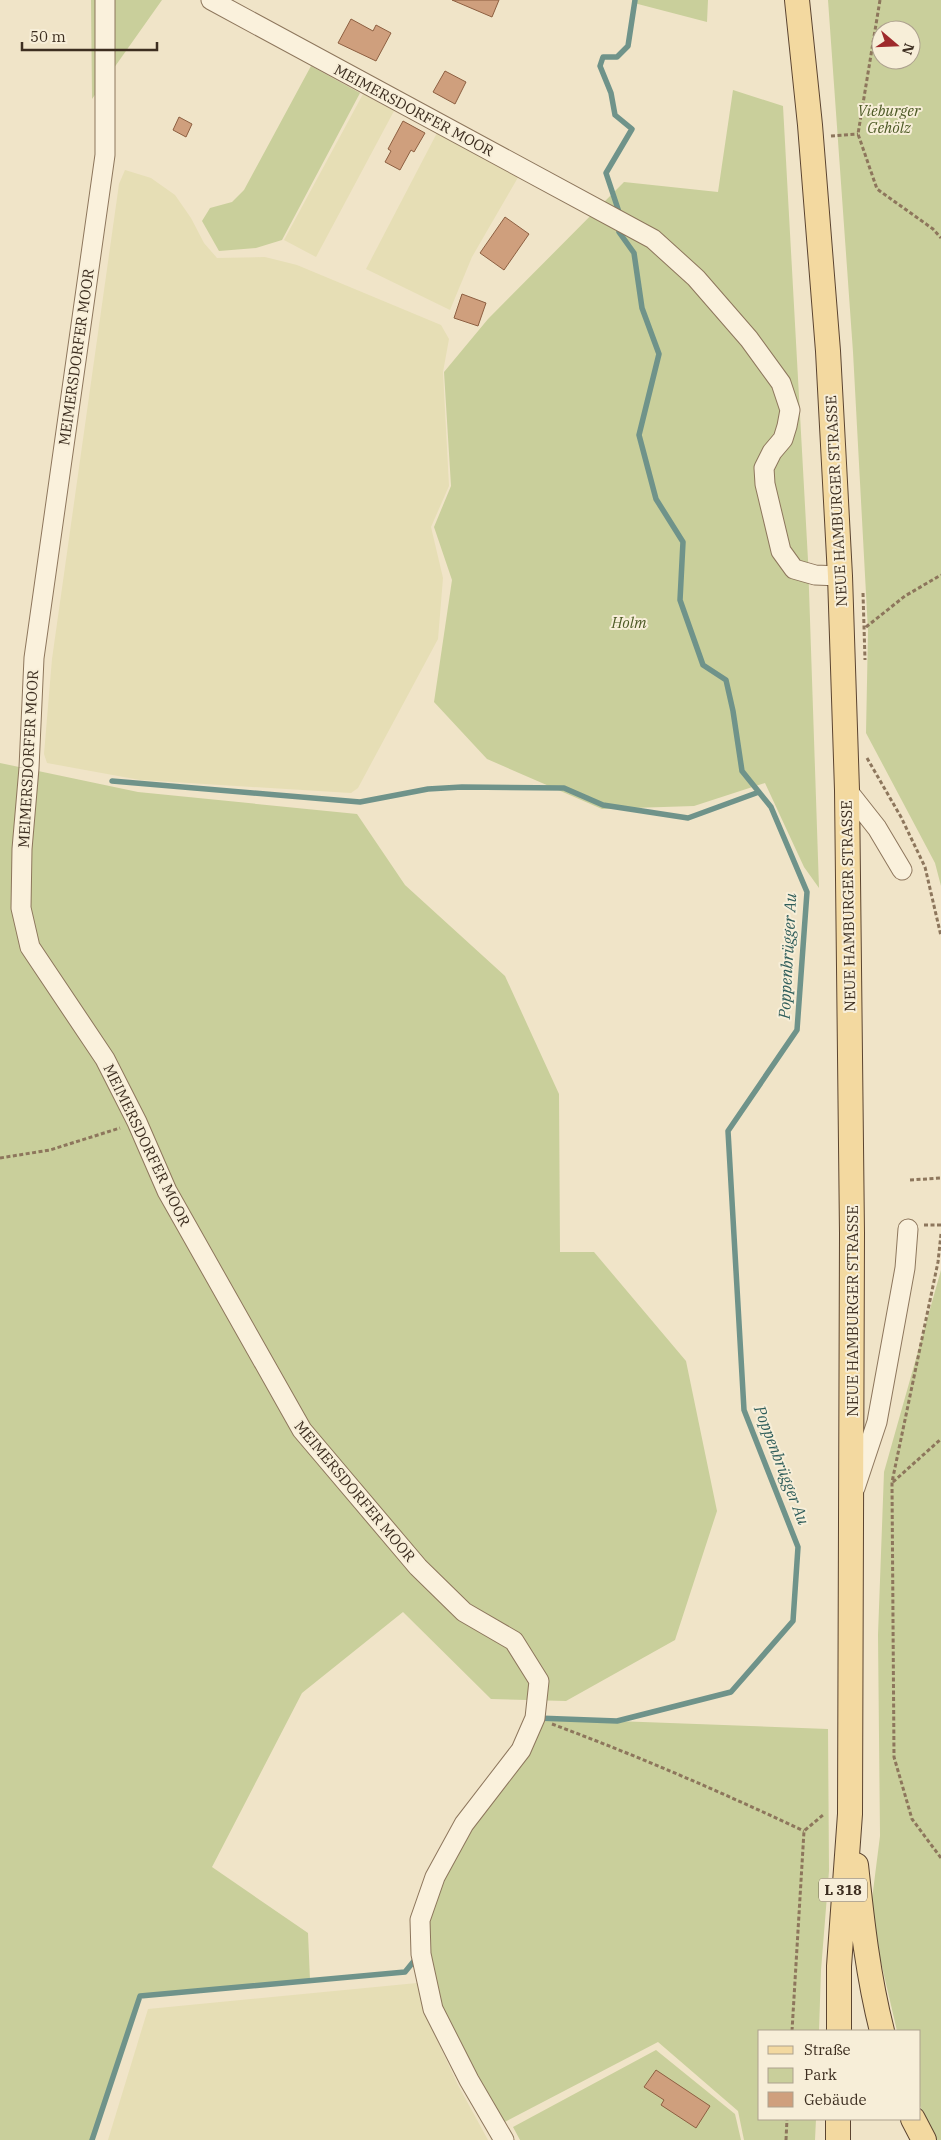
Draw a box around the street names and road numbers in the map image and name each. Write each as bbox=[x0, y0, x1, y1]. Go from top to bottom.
street label: MEIMERSDORFER MOOR bbox=[331, 60, 497, 160]
street label: MEIMERSDORFER MOOR bbox=[54, 267, 98, 447]
street label: NEUE HAMBURGER STRASSE bbox=[821, 395, 851, 607]
street label: MEIMERSDORFER MOOR bbox=[14, 669, 42, 849]
street label: NEUE HAMBURGER STRASSE bbox=[837, 800, 859, 1012]
street label: MEIMERSDORFER MOOR bbox=[99, 1061, 195, 1229]
street label: NEUE HAMBURGER STRASSE bbox=[843, 1205, 862, 1417]
street label: MEIMERSDORFER MOOR bbox=[290, 1417, 420, 1565]
road number: L 318 bbox=[819, 1878, 867, 1902]

